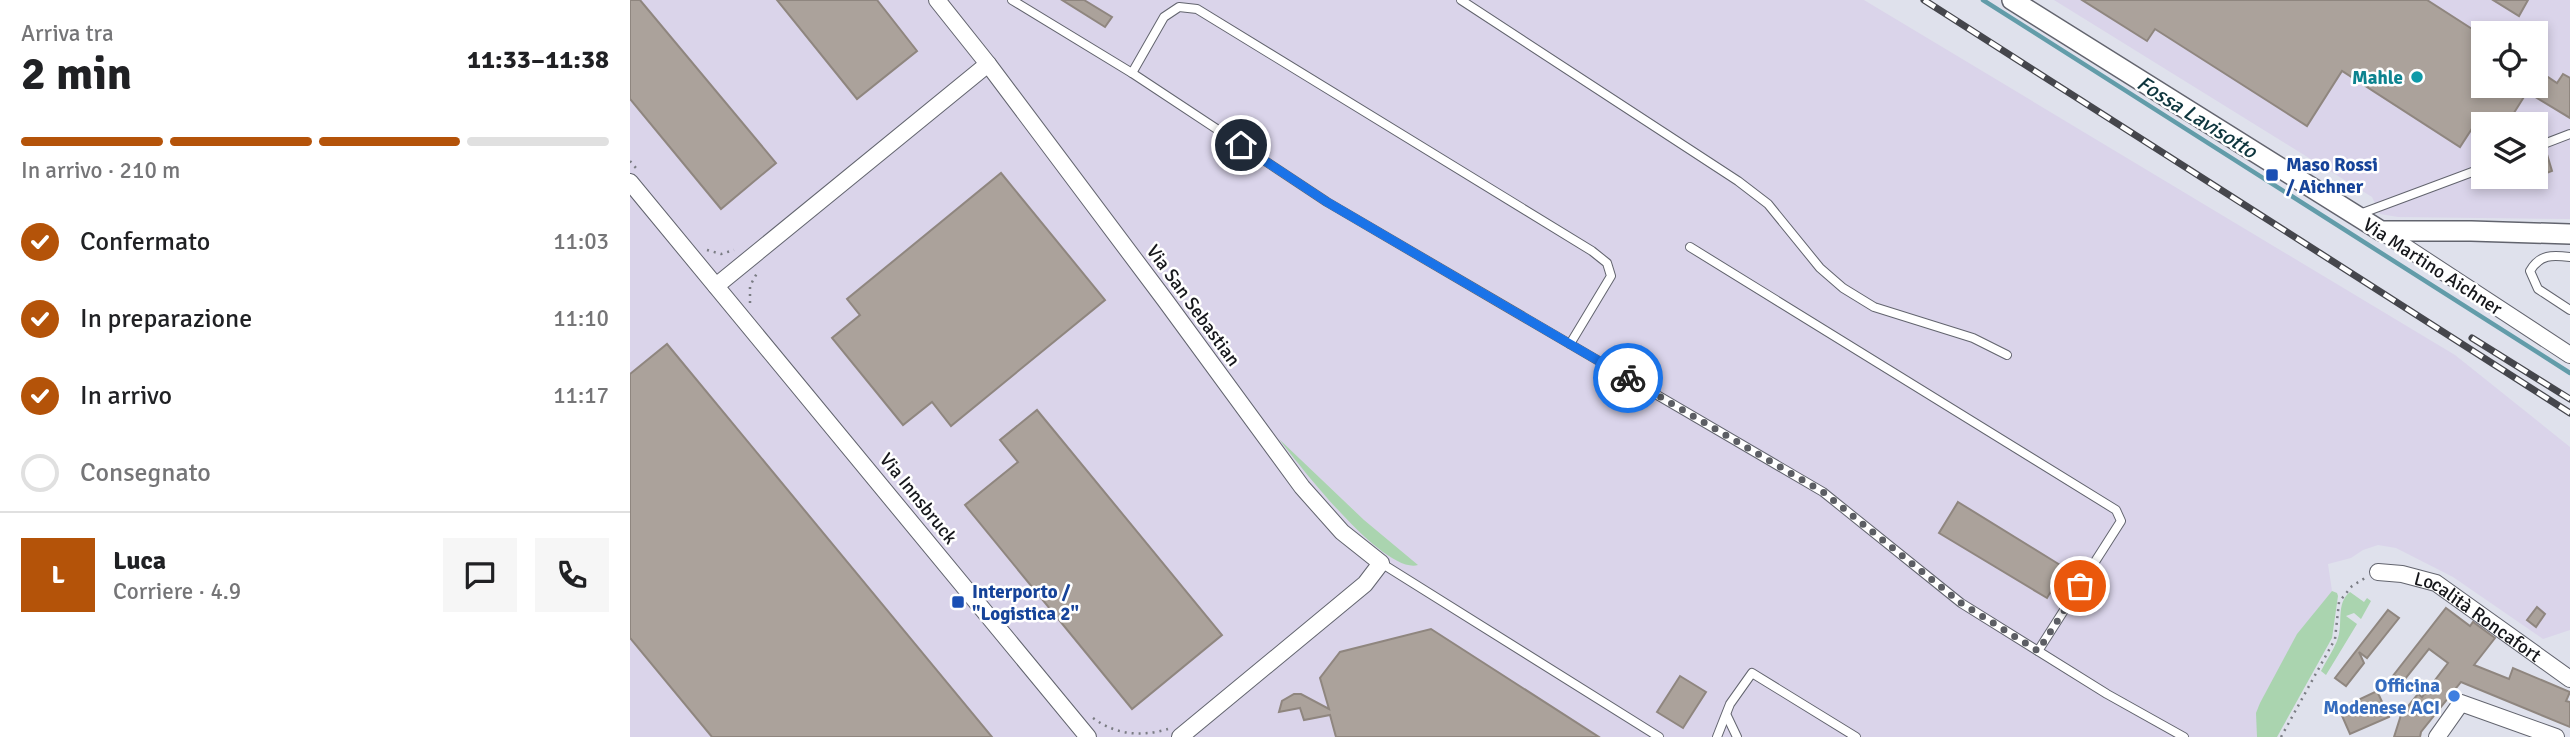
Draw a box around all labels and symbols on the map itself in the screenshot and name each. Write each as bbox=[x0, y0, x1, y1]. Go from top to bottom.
place label: Mahle bbox=[2352, 66, 2403, 90]
marker: Mahle bbox=[2409, 69, 2425, 85]
water label: Fossa Lavisotto bbox=[2132, 70, 2263, 165]
pin bbox=[1211, 115, 1271, 175]
place label: Maso Rossi / Aichner bbox=[2286, 153, 2378, 199]
marker: Maso Rossi / Aichner bbox=[2264, 167, 2280, 183]
street label: Via Martino Aichner bbox=[2358, 213, 2507, 321]
street label: Via San Sebastian bbox=[1141, 240, 1245, 371]
courier bbox=[1593, 343, 1663, 413]
street label: Via Innsbruck bbox=[874, 448, 963, 549]
pin bbox=[2050, 556, 2110, 616]
street label: Località Roncafort bbox=[2412, 567, 2546, 668]
place label: Interporto / "Logistica 2" bbox=[972, 580, 1079, 626]
marker: Interporto / "Logistica 2" bbox=[950, 594, 966, 610]
place label: Officina Modenese ACI bbox=[2323, 674, 2440, 720]
marker: Officina Modenese ACI bbox=[2446, 688, 2462, 704]

